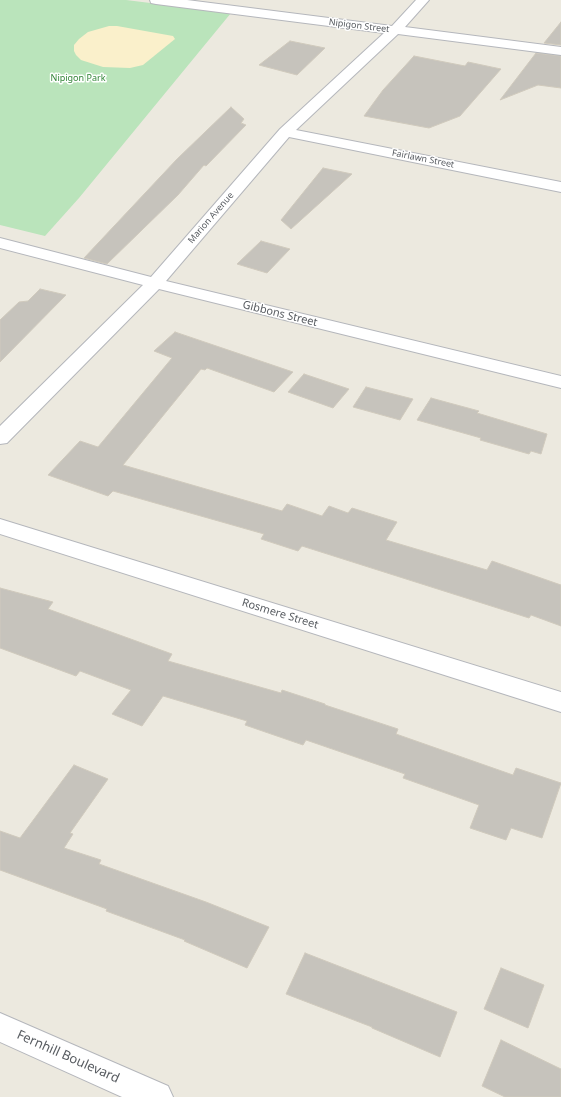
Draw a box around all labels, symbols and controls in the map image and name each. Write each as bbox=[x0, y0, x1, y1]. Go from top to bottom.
street label: Nipigon Street bbox=[328, 17, 390, 35]
park label: Nipigon Park bbox=[51, 73, 105, 83]
street label: Fairlawn Street bbox=[391, 148, 455, 170]
street label: Marion Avenue bbox=[186, 190, 236, 246]
street label: Gibbons Street bbox=[241, 298, 319, 330]
street label: Rosmere Street bbox=[240, 596, 320, 632]
street label: Fernhill Boulevard bbox=[14, 1027, 122, 1087]

